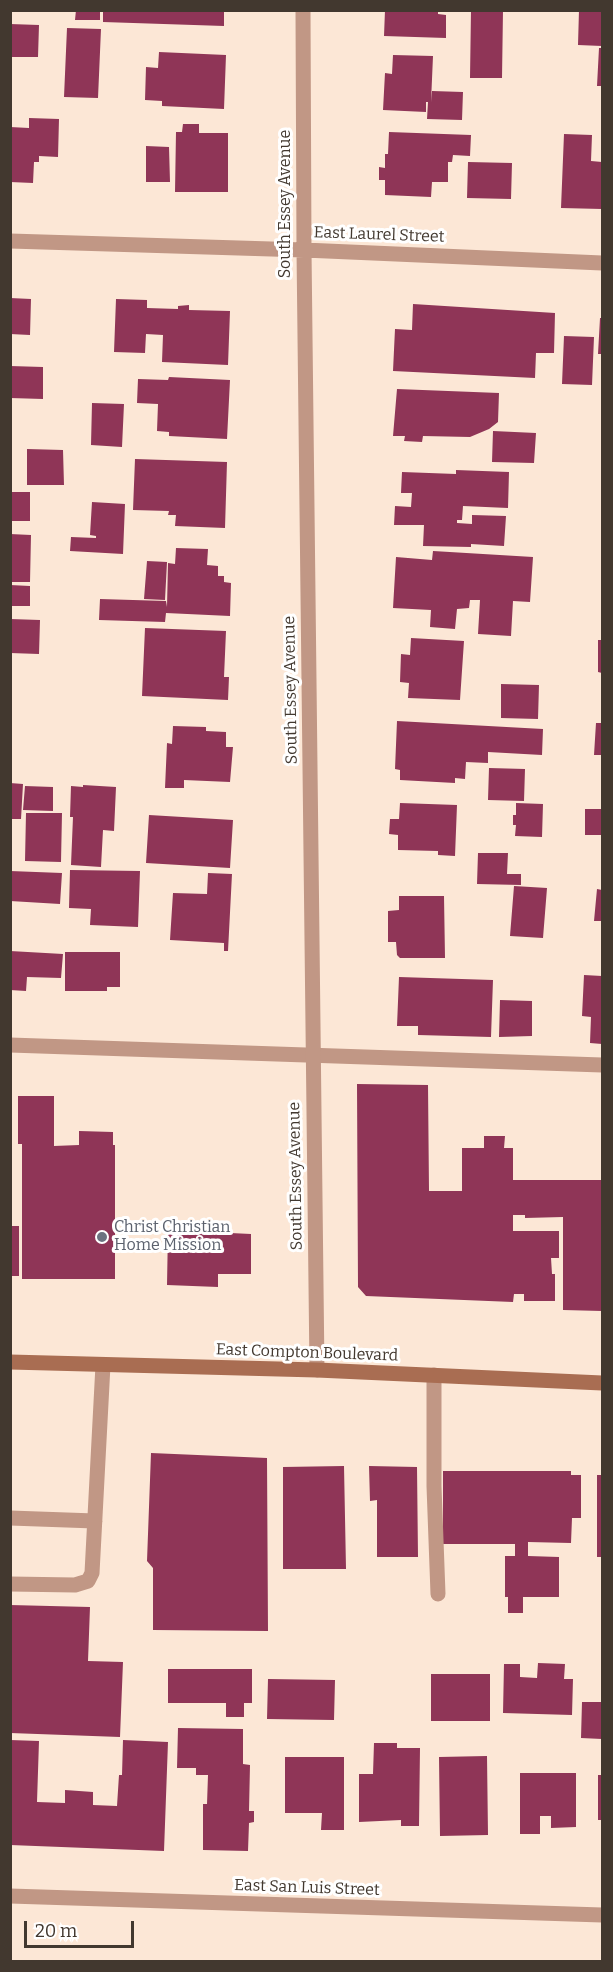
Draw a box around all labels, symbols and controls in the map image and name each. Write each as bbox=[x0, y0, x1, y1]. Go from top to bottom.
street label: South Essey Avenue bbox=[276, 130, 296, 278]
street label: East Laurel Street bbox=[313, 223, 445, 247]
street label: South Essey Avenue bbox=[280, 616, 302, 764]
street label: South Essey Avenue bbox=[285, 1102, 307, 1250]
place label: Christ Christian Home Mission bbox=[114, 1218, 230, 1256]
marker: Christ Christian Home Mission bbox=[95, 1230, 109, 1244]
street label: East Compton Boulevard bbox=[216, 1340, 398, 1366]
street label: East San Luis Street bbox=[234, 1876, 380, 1900]
scale bar bbox=[27, 1909, 136, 1947]
text: 20 m bbox=[35, 1920, 77, 1942]

